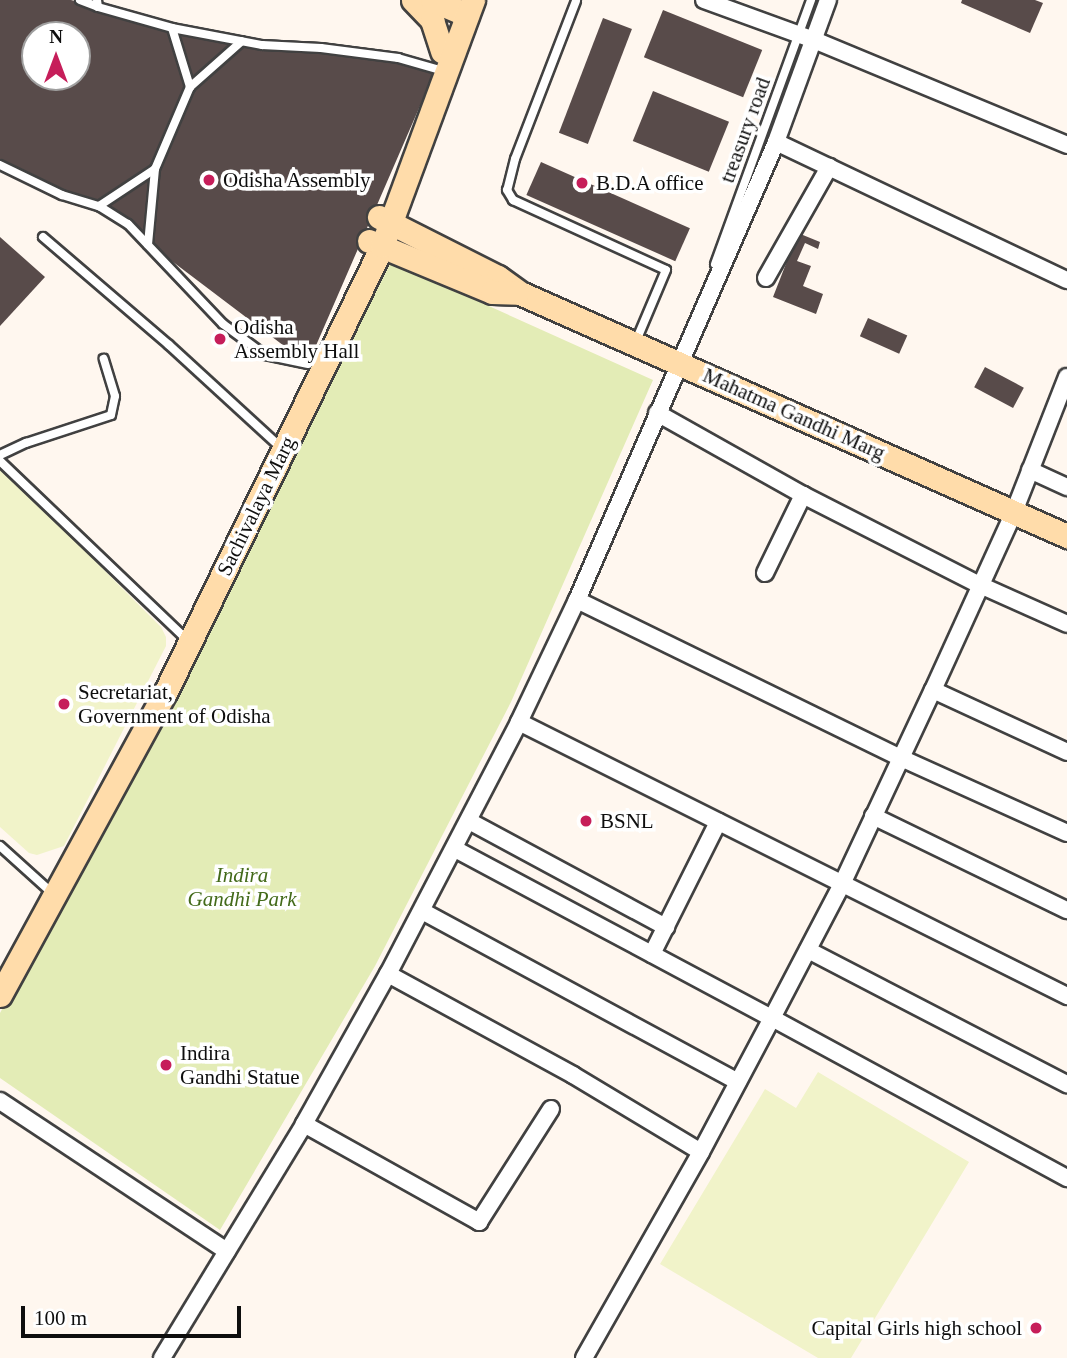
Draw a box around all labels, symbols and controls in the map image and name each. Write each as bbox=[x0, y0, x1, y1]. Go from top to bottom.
north arrow bbox=[21, 21, 91, 91]
text: N bbox=[49, 26, 63, 47]
street label: treasury road bbox=[714, 74, 776, 186]
place label: Odisha Assembly bbox=[223, 167, 372, 193]
place label: B.D.A office bbox=[596, 170, 705, 196]
marker: Odisha Assembly bbox=[201, 172, 217, 188]
marker: B.D.A office bbox=[574, 175, 590, 191]
place label: Odisha Assembly Hall bbox=[234, 314, 359, 364]
marker: Odisha Assembly Hall bbox=[212, 331, 228, 347]
street label: Mahatma Gandhi Marg bbox=[699, 362, 889, 466]
street label: Sachivalaya Marg bbox=[211, 432, 301, 580]
place label: Secretariat, Government of Odisha bbox=[78, 679, 270, 729]
marker: Secretariat, Government of Odisha bbox=[56, 696, 72, 712]
place label: BSNL bbox=[600, 808, 654, 834]
marker: BSNL bbox=[578, 813, 594, 829]
park label: Indira Gandhi Park bbox=[187, 862, 297, 912]
place label: Indira Gandhi Statue bbox=[180, 1040, 300, 1090]
marker: Indira Gandhi Statue bbox=[158, 1057, 174, 1073]
scale bar bbox=[24, 1292, 245, 1336]
text: 100 m bbox=[34, 1306, 87, 1330]
place label: Capital Girls high school bbox=[811, 1315, 1022, 1341]
marker: Capital Girls high school bbox=[1028, 1320, 1044, 1336]

